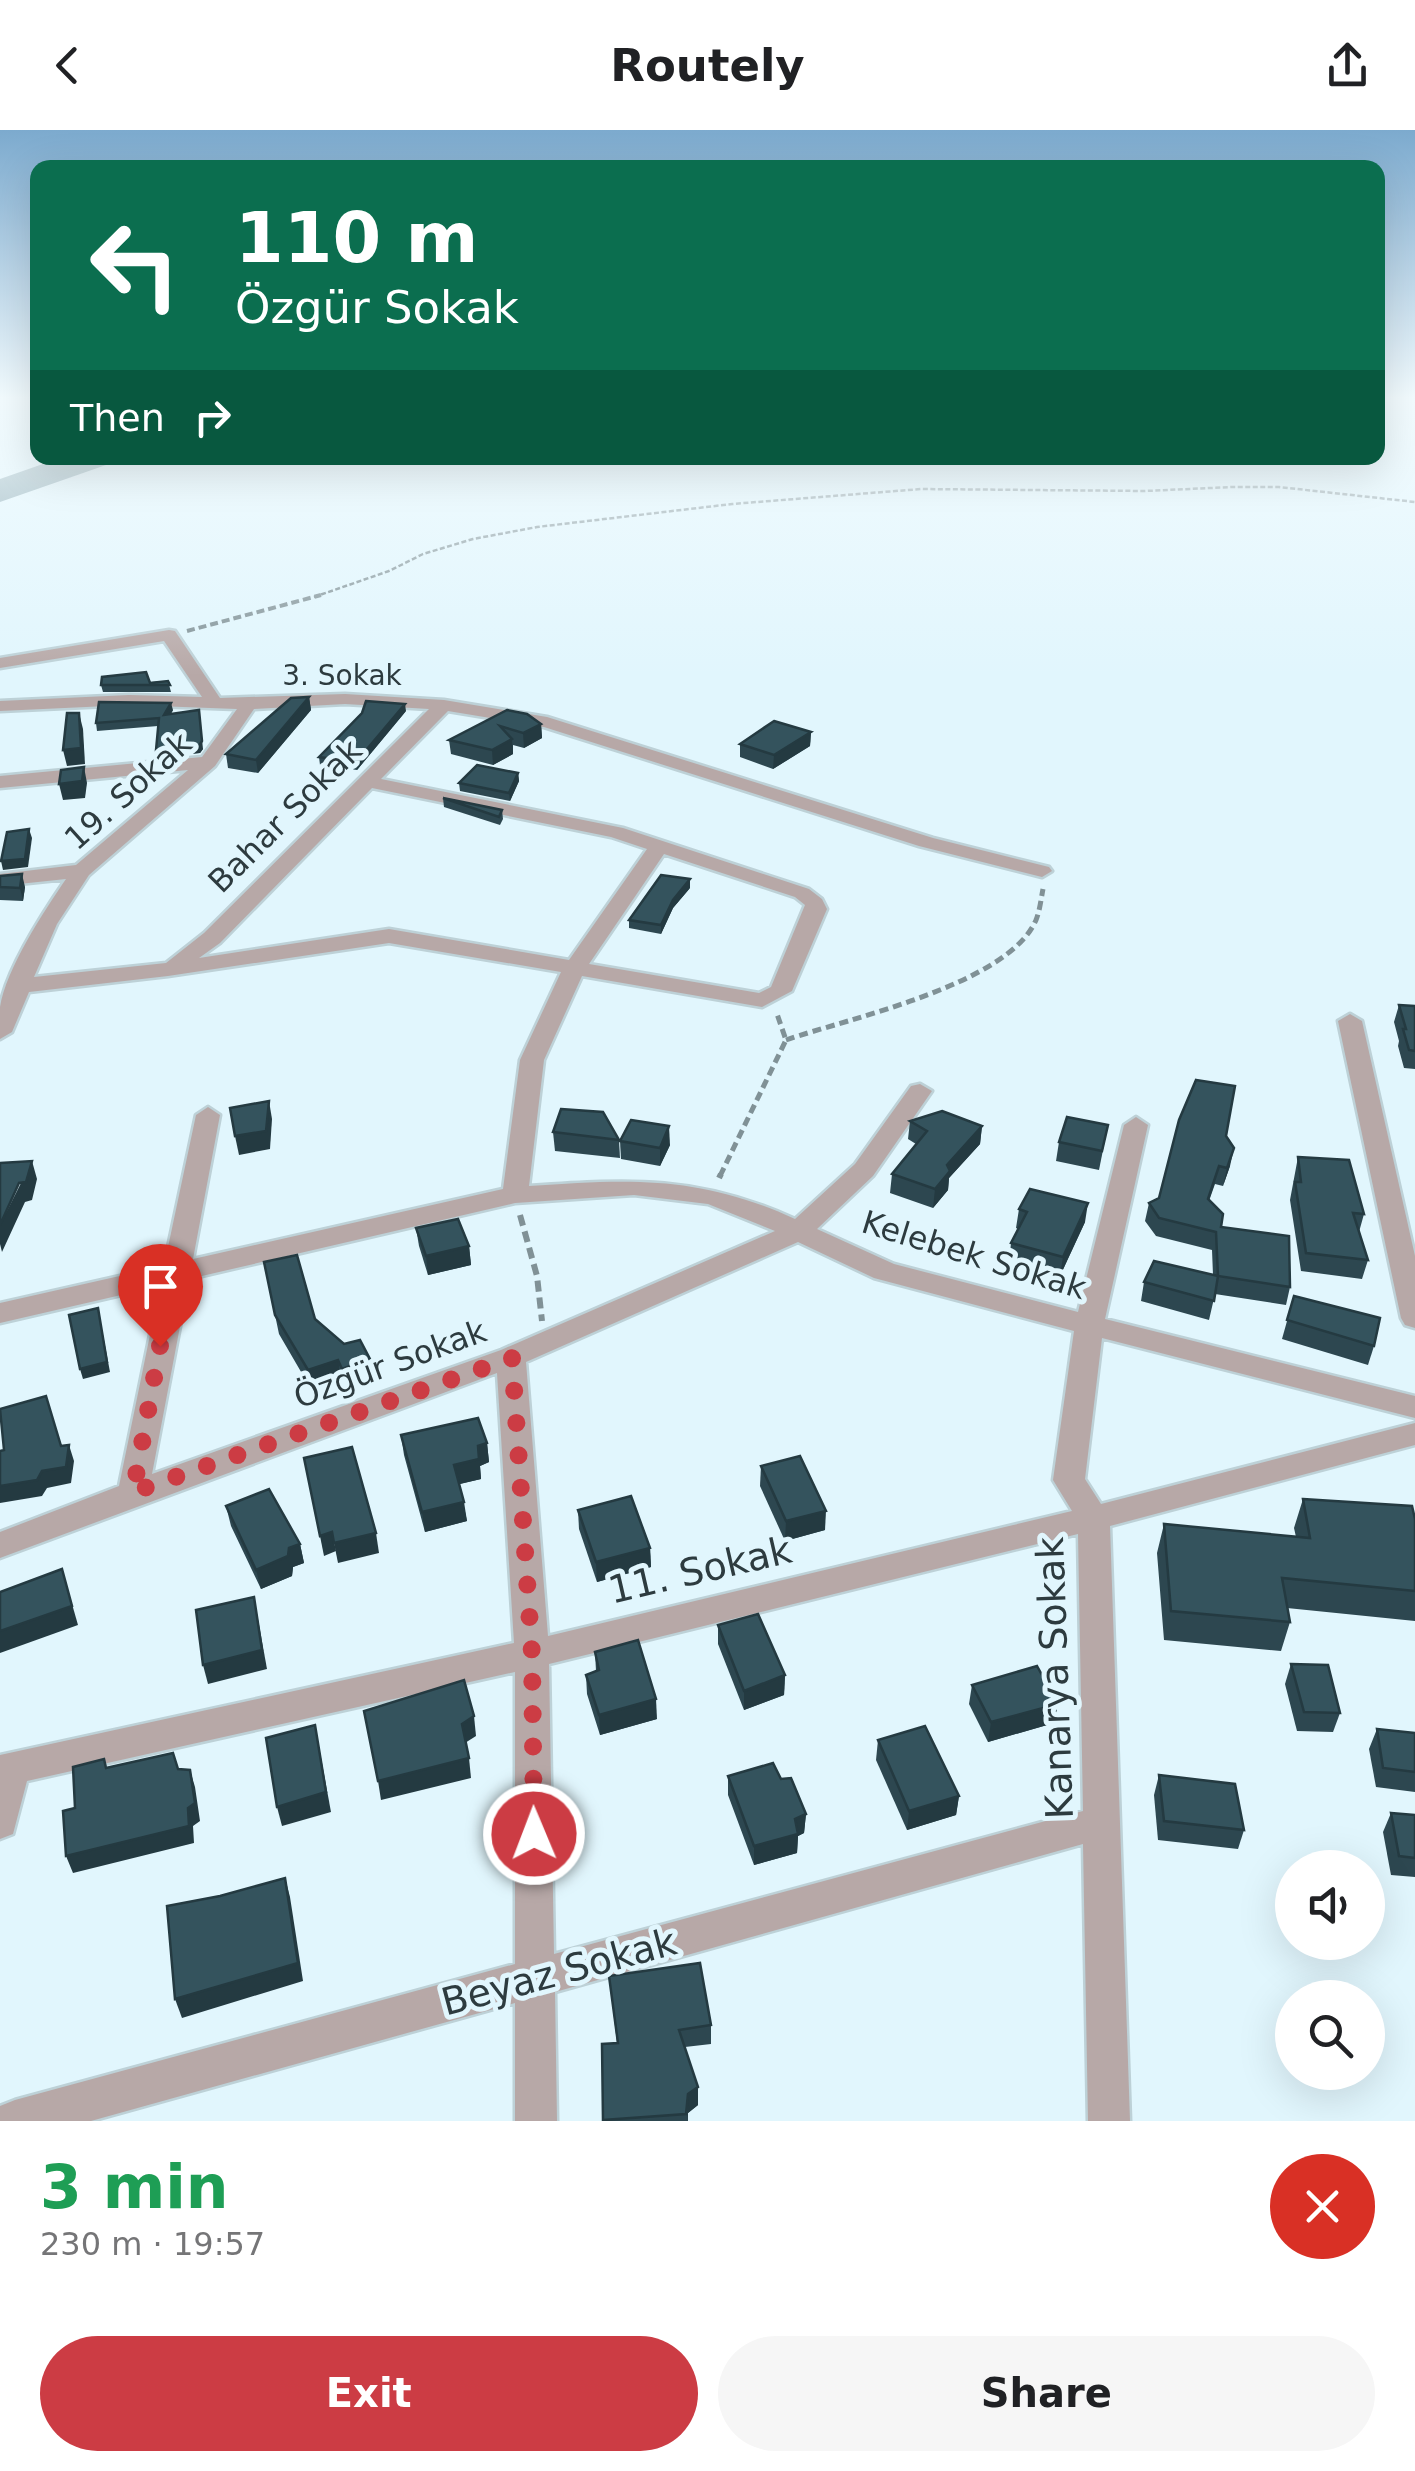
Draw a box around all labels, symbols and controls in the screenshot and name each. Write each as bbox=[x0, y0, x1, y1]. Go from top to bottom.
icon: back bbox=[40, 38, 95, 93]
icon: share bbox=[1320, 38, 1375, 93]
text: Routely bbox=[610, 39, 805, 92]
text: 110 m bbox=[235, 197, 478, 279]
icon: left bbox=[70, 200, 200, 330]
text: Özgür Sokak bbox=[235, 281, 519, 334]
icon: right bbox=[185, 390, 240, 445]
text: Then bbox=[70, 396, 165, 440]
street label: 3. Sokak bbox=[282, 659, 403, 692]
street label: 19. Sokak bbox=[57, 724, 199, 858]
street label: Bahar Sokak bbox=[201, 731, 370, 900]
street label: Kelebek Sokak bbox=[857, 1203, 1091, 1307]
pin bbox=[118, 1244, 203, 1347]
icon: arrive bbox=[133, 1259, 188, 1314]
street label: Özgür Sokak bbox=[289, 1311, 492, 1416]
street label: 11. Sokak bbox=[604, 1528, 796, 1612]
street label: Kanarya Sokak bbox=[1028, 1536, 1082, 1820]
position arrow bbox=[482, 1782, 586, 1886]
map controls bbox=[1275, 1850, 1385, 2090]
button: sound bbox=[1275, 1850, 1385, 1960]
street label: Beyaz Sokak bbox=[437, 1920, 681, 2024]
button: search bbox=[1275, 1980, 1385, 2090]
text: 3 min bbox=[40, 2152, 228, 2222]
button: close bbox=[1270, 2154, 1375, 2259]
text: 230 m · 19:57 bbox=[40, 2225, 265, 2263]
button: Exit bbox=[40, 2336, 698, 2451]
button: Share bbox=[718, 2336, 1375, 2451]

